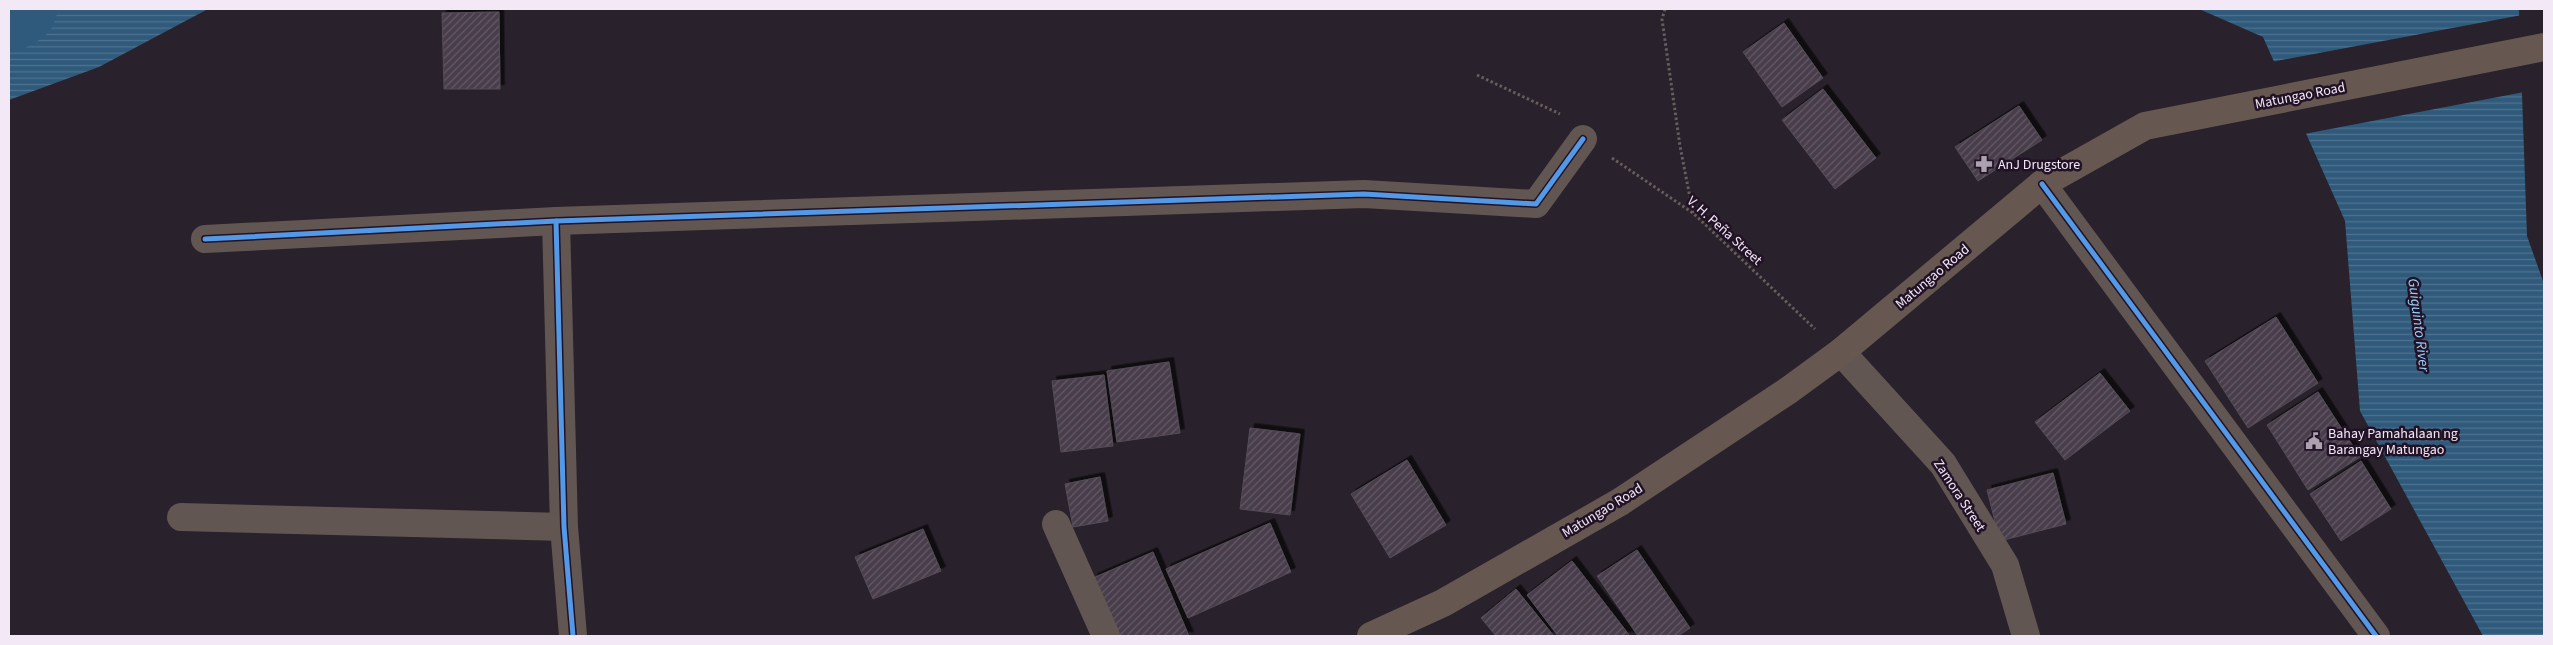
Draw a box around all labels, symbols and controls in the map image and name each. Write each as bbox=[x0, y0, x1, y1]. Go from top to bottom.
street label: Matungao Road bbox=[2253, 77, 2347, 115]
pharmacy icon: AnJ Drugstore bbox=[1974, 154, 1994, 174]
place label: AnJ Drugstore bbox=[1998, 155, 2080, 175]
street label: V. H. Peña Street bbox=[1682, 191, 1767, 270]
street label: Matungao Road bbox=[1891, 240, 1974, 314]
water label: Guiguinto River bbox=[2402, 277, 2435, 374]
place label: Bahay Pamahalaan ng Barangay Matungao bbox=[2328, 424, 2458, 460]
public building icon: Bahay Pamahalaan ng Barangay Matungao bbox=[2304, 431, 2324, 451]
street label: Zamora Street bbox=[1928, 455, 1990, 536]
street label: Matungao Road bbox=[1558, 479, 1647, 543]

